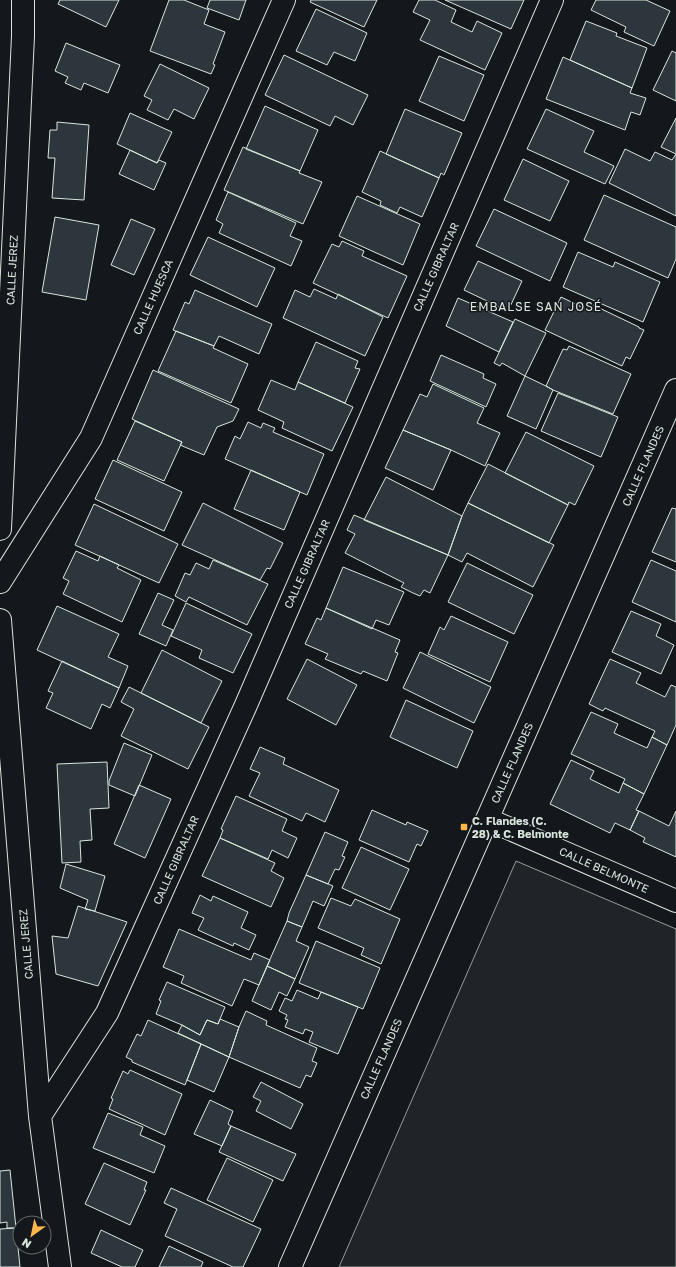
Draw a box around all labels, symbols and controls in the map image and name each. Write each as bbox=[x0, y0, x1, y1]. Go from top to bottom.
street label: CALLE GIBRALTAR bbox=[410, 220, 461, 313]
street label: CALLE JEREZ bbox=[3, 234, 20, 305]
street label: CALLE HUESCA bbox=[130, 256, 175, 337]
district label: EMBALSE SAN JOSÉ bbox=[470, 299, 602, 314]
street label: CALLE FLANDES bbox=[619, 423, 666, 508]
street label: CALLE GIBRALTAR bbox=[281, 517, 332, 610]
street label: CALLE FLANDES bbox=[488, 720, 535, 805]
street label: CALLE GIBRALTAR bbox=[150, 813, 201, 906]
place label: C. Flandes (C. 28) & C. Belmonte bbox=[472, 814, 569, 840]
marker: C. Flandes (C. 28) & C. Belmonte bbox=[459, 822, 469, 832]
street label: CALLE BELMONTE bbox=[557, 844, 651, 895]
street label: CALLE JEREZ bbox=[16, 908, 35, 980]
street label: CALLE FLANDES bbox=[357, 1016, 404, 1101]
north arrow bbox=[12, 1215, 52, 1255]
text: N bbox=[19, 1236, 33, 1252]

